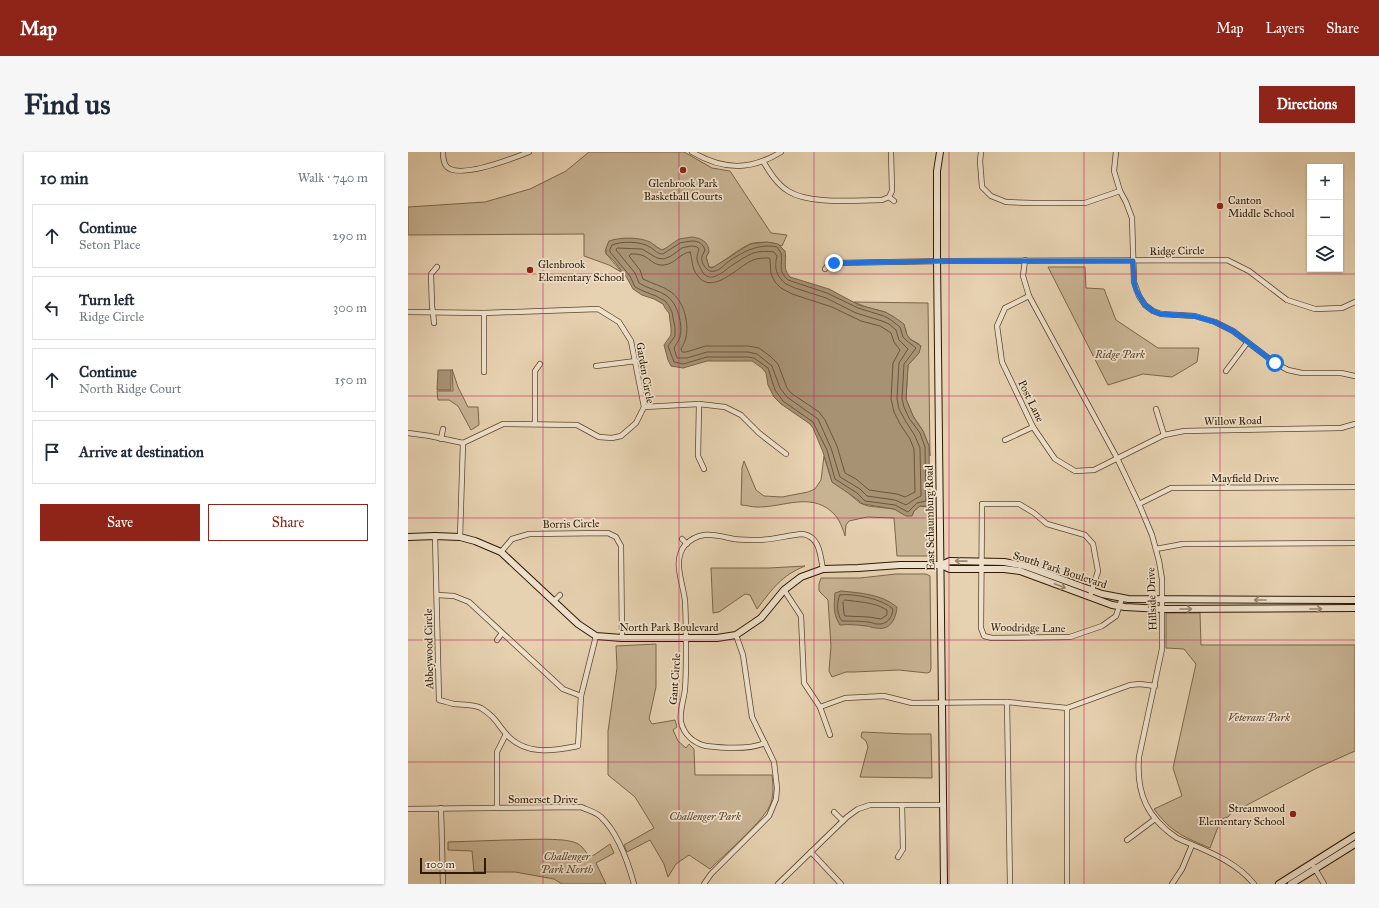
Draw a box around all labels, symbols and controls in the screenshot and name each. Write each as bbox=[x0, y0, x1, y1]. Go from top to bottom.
text: Map bbox=[20, 17, 57, 40]
text: Map bbox=[1216, 20, 1244, 37]
text: Layers bbox=[1266, 20, 1304, 37]
text: Share bbox=[1326, 20, 1359, 37]
button: Directions bbox=[1259, 86, 1355, 123]
text: Find us bbox=[24, 87, 110, 122]
map controls bbox=[1307, 164, 1343, 272]
button: + bbox=[1307, 164, 1343, 200]
marker: Glenbrook Park Basketball Courts bbox=[678, 165, 688, 175]
text: 10 min bbox=[40, 168, 88, 189]
text: Walk · 740 m bbox=[298, 170, 368, 186]
place label: Glenbrook Park Basketball Courts bbox=[644, 177, 722, 203]
place label: Canton Middle School bbox=[1228, 194, 1294, 220]
button: − bbox=[1307, 200, 1343, 236]
marker: Canton Middle School bbox=[1215, 201, 1225, 211]
text: Continue bbox=[79, 219, 137, 237]
icon: ahead bbox=[41, 225, 63, 247]
text: 290 m bbox=[332, 228, 367, 244]
button: layers bbox=[1307, 236, 1343, 272]
text: Seton Place bbox=[79, 237, 140, 253]
street label: Ridge Circle bbox=[1149, 244, 1205, 258]
route end bbox=[825, 254, 843, 272]
place label: Glenbrook Elementary School bbox=[538, 258, 625, 284]
marker: Glenbrook Elementary School bbox=[525, 265, 535, 275]
text: Turn left bbox=[79, 291, 135, 309]
icon: left bbox=[41, 297, 63, 319]
text: 300 m bbox=[333, 300, 367, 316]
text: Ridge Circle bbox=[79, 309, 144, 325]
street label: Garden Circle bbox=[633, 341, 657, 405]
park label: Ridge Park bbox=[1094, 348, 1145, 361]
route start bbox=[1266, 354, 1284, 372]
text: Continue bbox=[79, 363, 137, 381]
icon: ahead bbox=[41, 369, 63, 391]
text: 150 m bbox=[335, 372, 367, 388]
street label: Post Lane bbox=[1015, 378, 1047, 425]
text: North Ridge Court bbox=[79, 381, 181, 397]
street label: Willow Road bbox=[1204, 414, 1263, 428]
icon: arrive bbox=[41, 441, 63, 463]
text: Arrive at destination bbox=[79, 443, 204, 461]
street label: East Schaumburg Road bbox=[923, 465, 937, 571]
street label: Mayfield Drive bbox=[1211, 472, 1280, 485]
button: Save bbox=[40, 504, 200, 541]
button: Share bbox=[208, 504, 368, 541]
street label: Borris Circle bbox=[542, 517, 600, 531]
street label: South Park Boulevard bbox=[1011, 549, 1109, 591]
one-way arrow bbox=[955, 557, 968, 565]
street label: Hillside Drive bbox=[1144, 567, 1160, 631]
one-way arrow bbox=[1054, 582, 1066, 590]
one-way arrow bbox=[1254, 596, 1267, 604]
one-way arrow bbox=[1179, 605, 1192, 613]
one-way arrow bbox=[1309, 605, 1322, 613]
street label: Abbeywood Circle bbox=[422, 608, 436, 691]
street label: North Park Boulevard bbox=[619, 621, 719, 634]
street label: Woodridge Lane bbox=[991, 621, 1066, 635]
street label: Gant Circle bbox=[667, 652, 683, 705]
park label: Veterans Park bbox=[1228, 711, 1290, 724]
street label: Somerset Drive bbox=[508, 793, 578, 806]
place label: Streamwood Elementary School bbox=[1198, 802, 1285, 828]
marker: Streamwood Elementary School bbox=[1288, 809, 1298, 819]
park label: Challenger Park bbox=[669, 810, 741, 823]
park label: Challenger Park North bbox=[541, 850, 594, 876]
scale bar bbox=[420, 856, 486, 875]
text: 100 m bbox=[426, 858, 455, 871]

